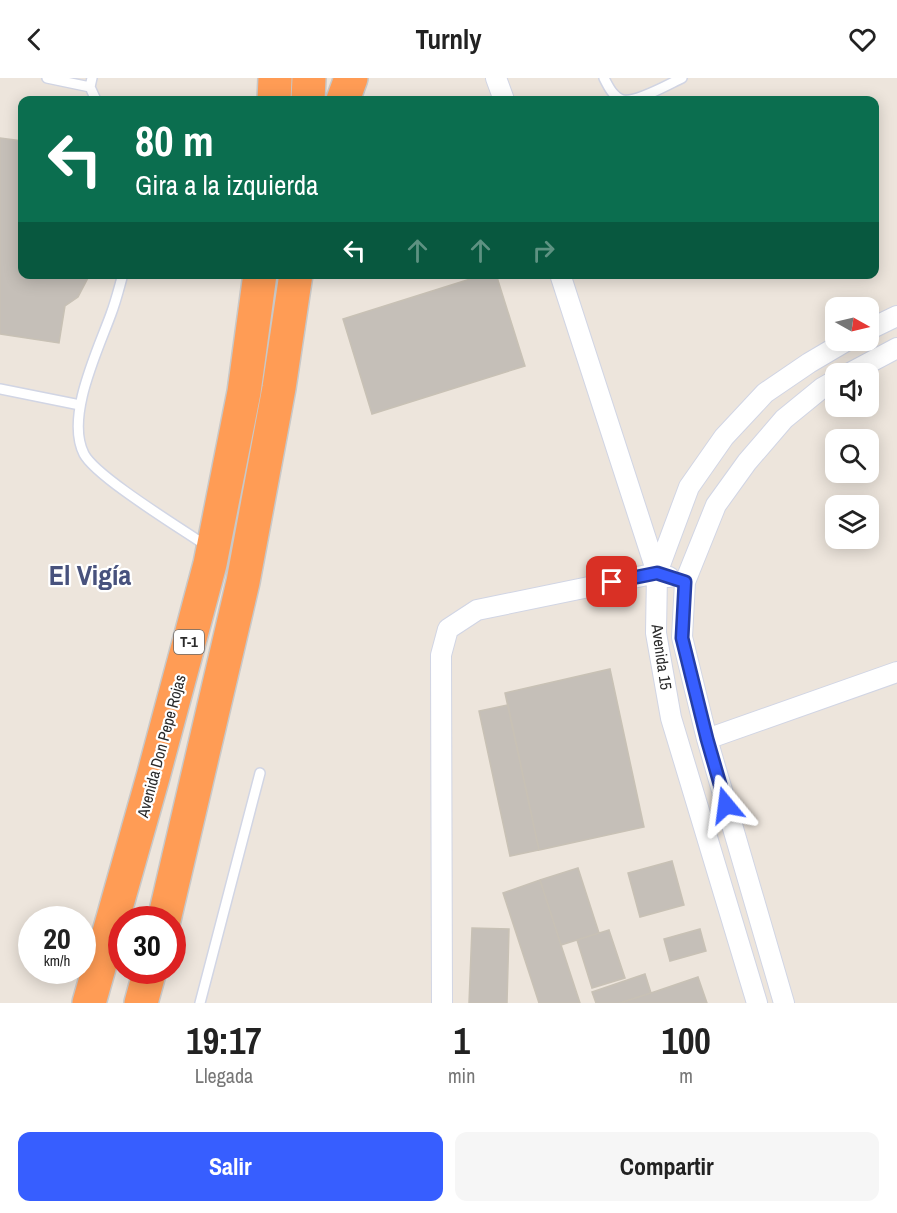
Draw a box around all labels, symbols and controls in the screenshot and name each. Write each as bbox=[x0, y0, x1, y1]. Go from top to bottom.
text: Turnly bbox=[415, 21, 482, 57]
icon: back bbox=[18, 23, 51, 56]
icon: heart bbox=[846, 23, 879, 56]
text: 80 m bbox=[135, 113, 214, 169]
icon: left bbox=[36, 120, 114, 198]
text: Gira a la izquierda bbox=[135, 167, 318, 203]
icon: left bbox=[338, 234, 371, 267]
icon: ahead bbox=[401, 234, 434, 267]
icon: ahead bbox=[464, 234, 497, 267]
icon: right bbox=[527, 234, 560, 267]
north arrow bbox=[825, 297, 879, 351]
map controls bbox=[825, 297, 879, 549]
button: sound bbox=[825, 363, 879, 417]
button: search bbox=[825, 429, 879, 483]
button: layers bbox=[825, 495, 879, 549]
district label: El Vigía bbox=[49, 556, 132, 594]
pin bbox=[586, 556, 637, 607]
icon: arrive bbox=[595, 565, 628, 598]
street label: Avenida 15 bbox=[646, 622, 677, 691]
road number: T-1 bbox=[174, 630, 204, 654]
street label: Avenida Don Pepe Rojas bbox=[131, 672, 191, 821]
position arrow bbox=[694, 773, 758, 837]
speed limit sign: 30 bbox=[108, 906, 186, 984]
text: 20 bbox=[43, 918, 71, 958]
text: km/h bbox=[44, 950, 70, 971]
text: 19:17 bbox=[186, 1017, 262, 1065]
text: 1 bbox=[453, 1017, 470, 1065]
text: 100 bbox=[662, 1017, 711, 1065]
text: Llegada bbox=[195, 1062, 253, 1089]
text: min bbox=[448, 1062, 475, 1089]
text: m bbox=[679, 1062, 693, 1089]
button: Salir bbox=[18, 1132, 443, 1201]
button: Compartir bbox=[455, 1132, 879, 1201]

